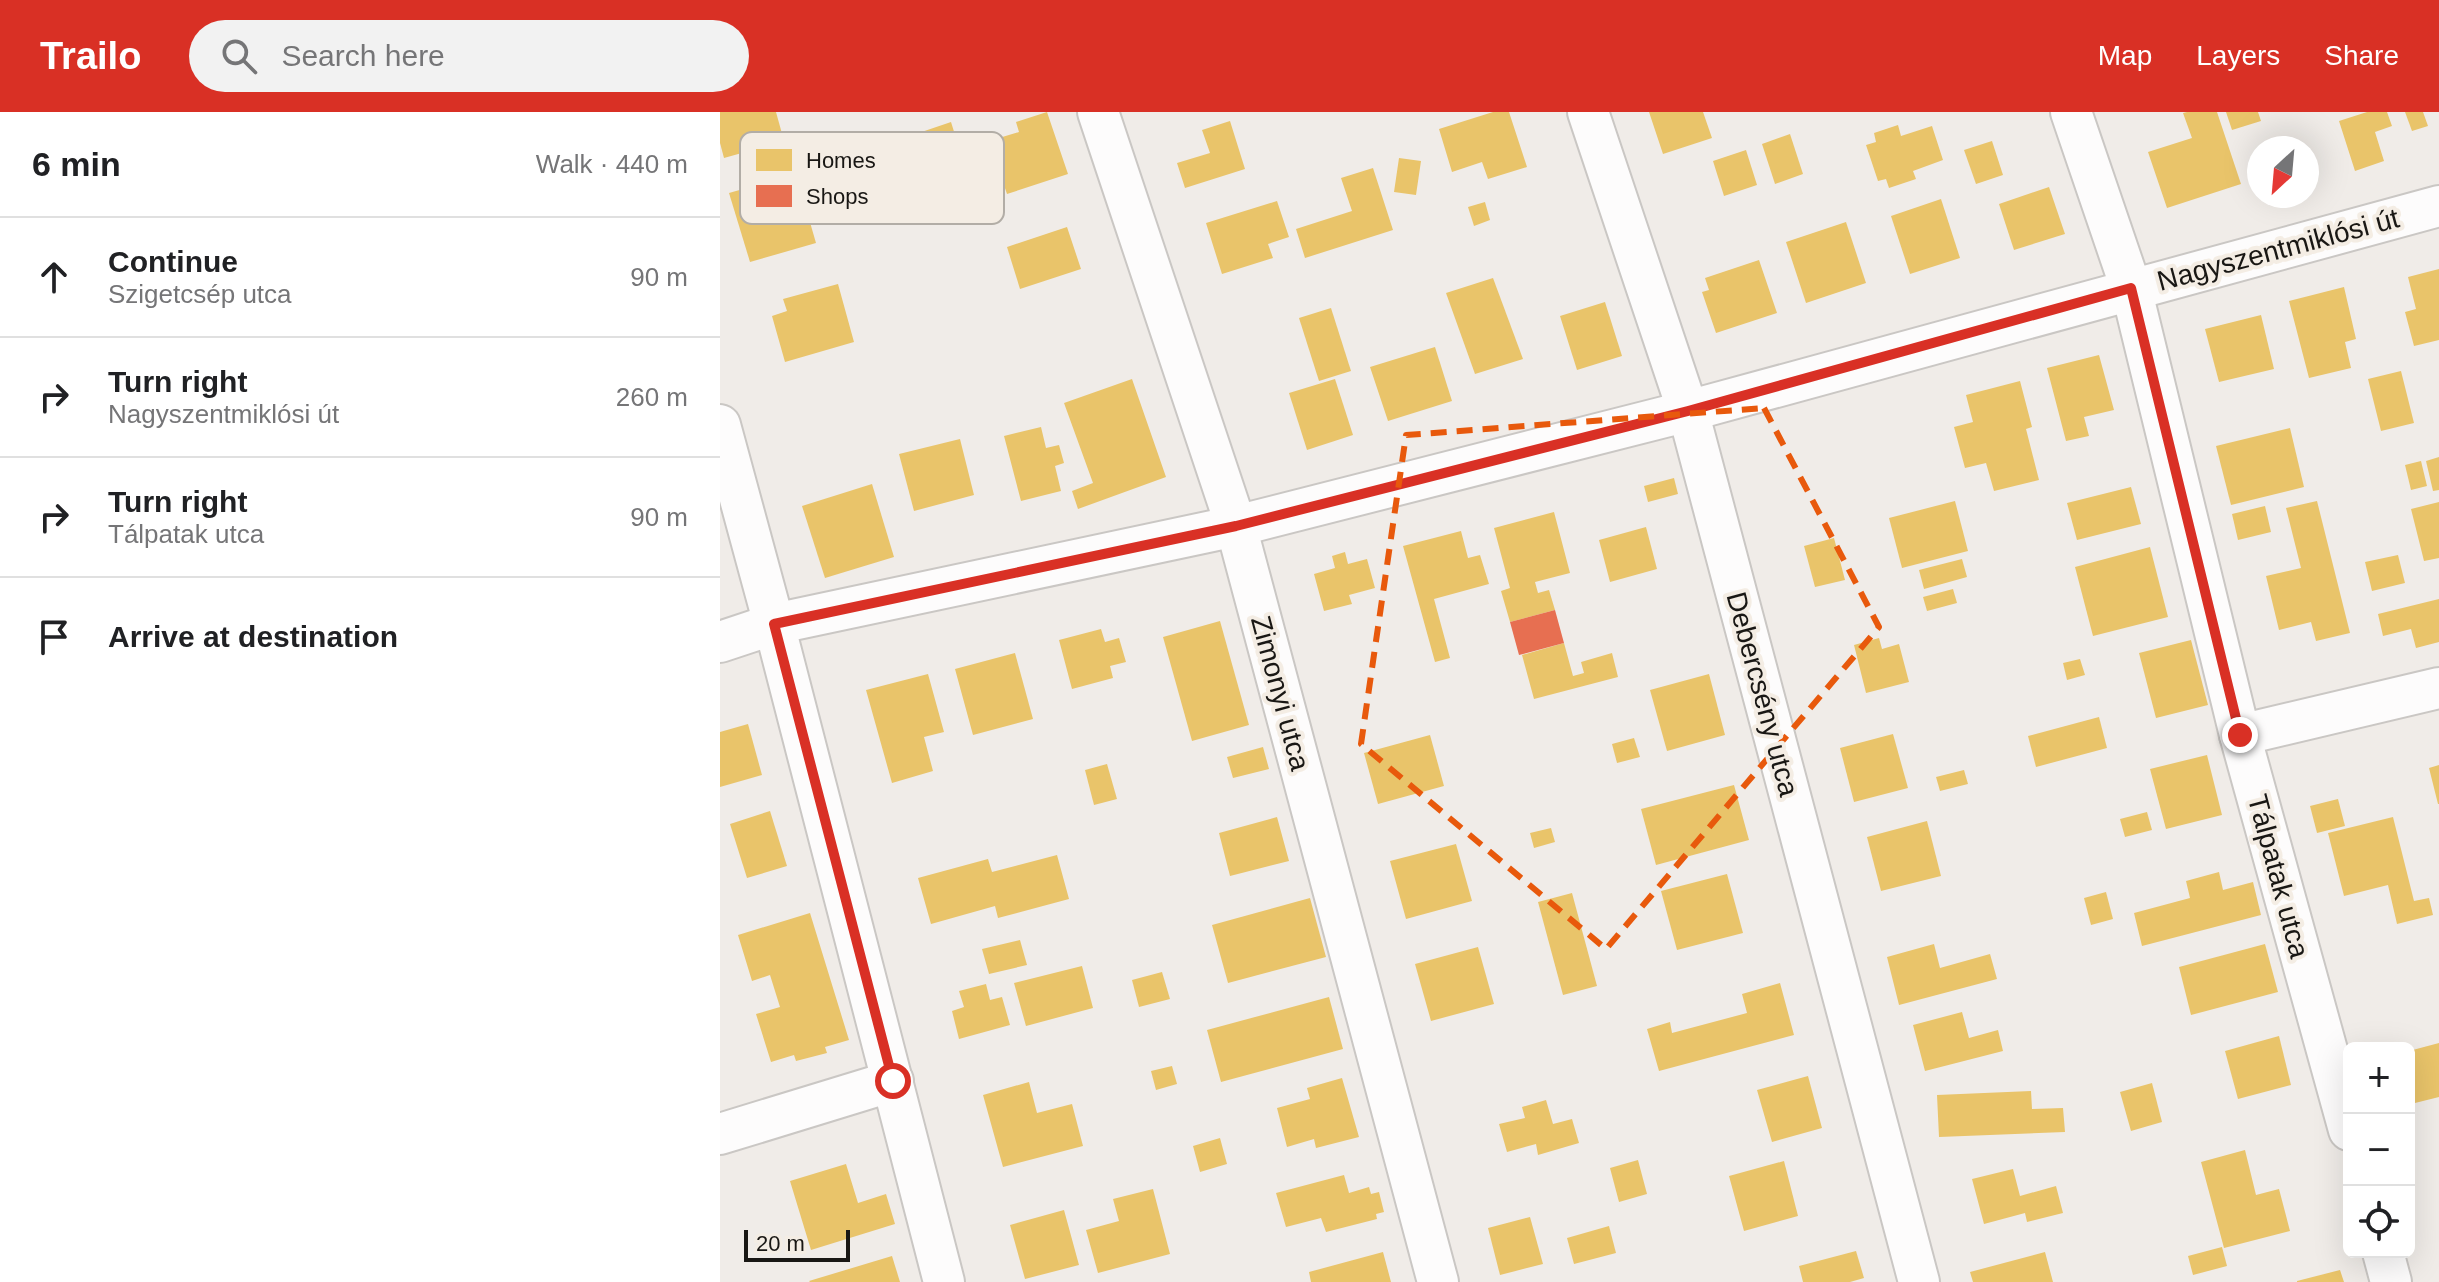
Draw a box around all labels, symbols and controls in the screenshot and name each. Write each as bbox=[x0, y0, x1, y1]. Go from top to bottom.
search box bbox=[189, 20, 749, 92]
icon: search bbox=[217, 34, 261, 78]
text: Trailo bbox=[40, 35, 141, 77]
text: Search here bbox=[281, 39, 445, 72]
text: Map bbox=[2098, 40, 2152, 71]
text: Layers bbox=[2196, 40, 2280, 71]
text: Share bbox=[2324, 40, 2399, 71]
legend bbox=[740, 132, 1004, 224]
north arrow bbox=[2247, 136, 2319, 208]
text: 6 min bbox=[32, 145, 121, 183]
text: Homes bbox=[806, 148, 876, 173]
text: Walk · 440 m bbox=[536, 149, 688, 179]
text: Shops bbox=[806, 184, 868, 209]
street label: Nagyszentmiklósi út bbox=[2154, 202, 2403, 297]
text: Continue bbox=[108, 245, 238, 278]
icon: ahead bbox=[32, 255, 76, 299]
text: 90 m bbox=[630, 262, 688, 292]
text: Szigetcsép utca bbox=[108, 279, 292, 309]
text: Turn right bbox=[108, 365, 247, 398]
icon: right bbox=[32, 375, 76, 419]
text: 260 m bbox=[616, 382, 688, 412]
text: Nagyszentmiklósi út bbox=[108, 399, 339, 429]
text: Turn right bbox=[108, 485, 247, 518]
icon: right bbox=[32, 495, 76, 539]
text: 90 m bbox=[630, 502, 688, 532]
text: Tálpatak utca bbox=[108, 519, 264, 549]
street label: Debercsény utca bbox=[1720, 589, 1805, 800]
street label: Zimonyi utca bbox=[1245, 612, 1316, 774]
icon: arrive bbox=[32, 615, 76, 659]
text: Arrive at destination bbox=[108, 620, 398, 653]
route end bbox=[2222, 717, 2258, 753]
street label: Tálpatak utca bbox=[2242, 791, 2315, 962]
map controls bbox=[2343, 1042, 2415, 1258]
button: + bbox=[2343, 1042, 2415, 1114]
route start bbox=[875, 1063, 911, 1099]
button: − bbox=[2343, 1114, 2415, 1186]
button: locate bbox=[2343, 1186, 2415, 1258]
scale bar bbox=[744, 1226, 850, 1262]
text: 20 m bbox=[756, 1231, 805, 1256]

